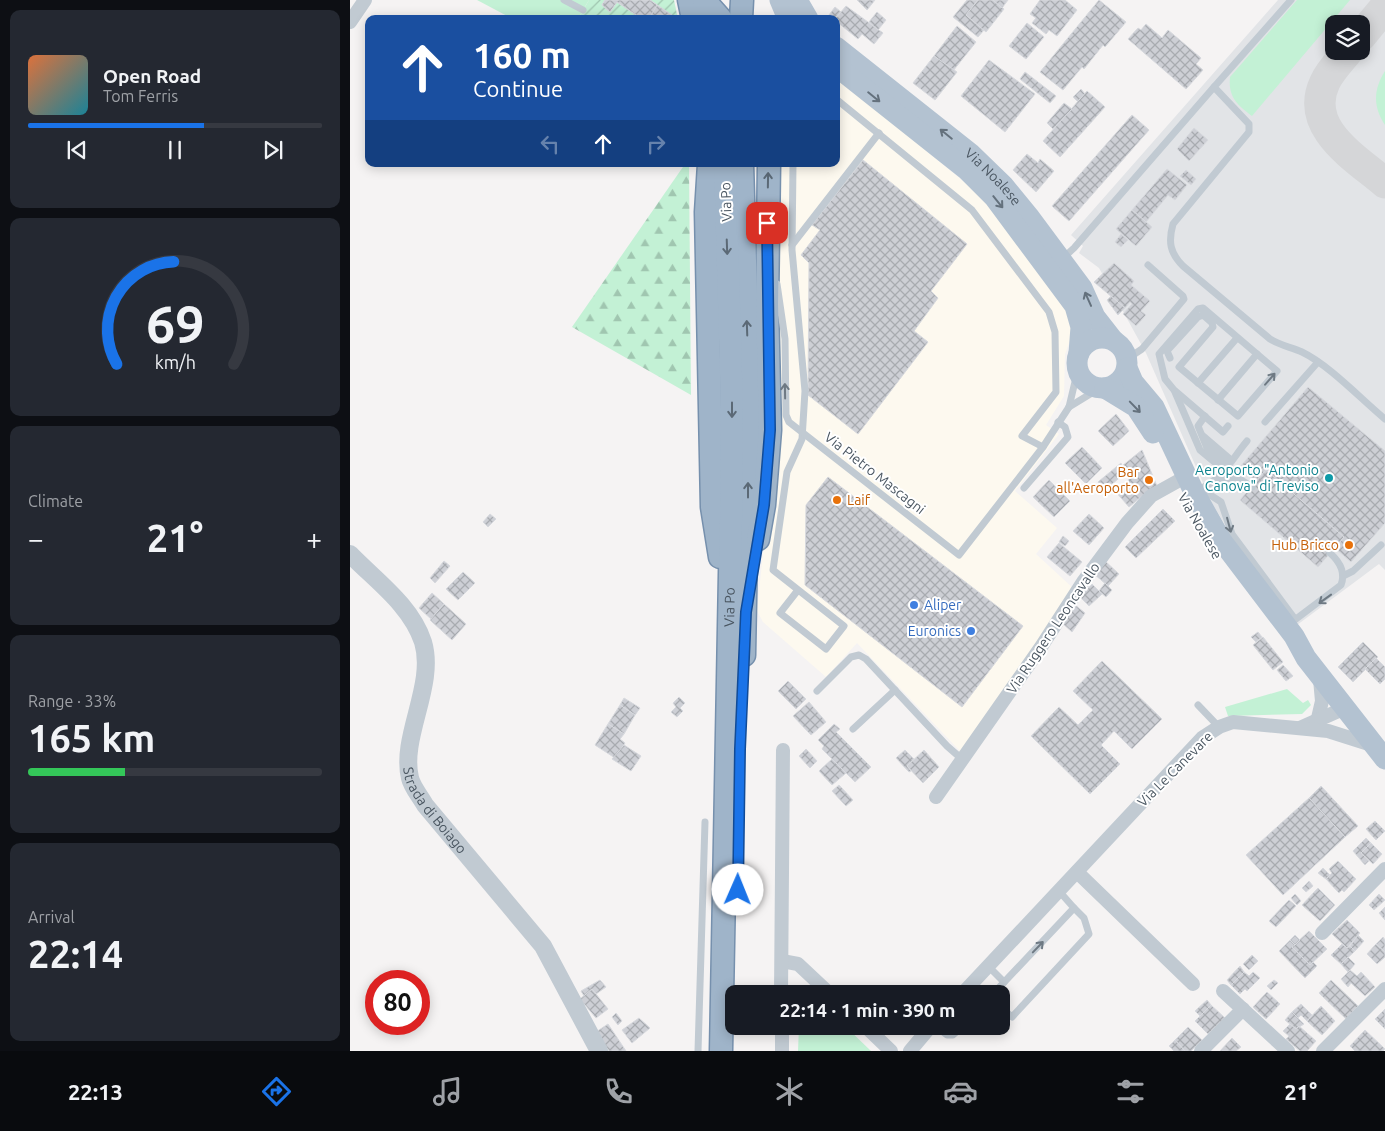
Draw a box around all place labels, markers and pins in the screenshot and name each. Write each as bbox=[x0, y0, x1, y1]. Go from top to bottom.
pin bbox=[746, 202, 788, 244]
place label: Aeroporto "Antonio Canova" di Treviso bbox=[1195, 462, 1319, 494]
place label: Bar all'Aeroporto bbox=[1056, 464, 1140, 496]
marker: Aeroporto "Antonio Canova" di Treviso bbox=[1323, 472, 1335, 484]
marker: Bar all'Aeroporto bbox=[1143, 474, 1155, 486]
place label: Laif bbox=[847, 492, 871, 508]
marker: Laif bbox=[831, 494, 843, 506]
place label: Hub Bricco bbox=[1271, 537, 1339, 553]
marker: Hub Bricco bbox=[1343, 539, 1355, 551]
place label: Aliper bbox=[924, 597, 962, 613]
marker: Aliper bbox=[908, 599, 920, 611]
place label: Euronics bbox=[908, 623, 961, 639]
marker: Euronics bbox=[965, 625, 977, 637]

